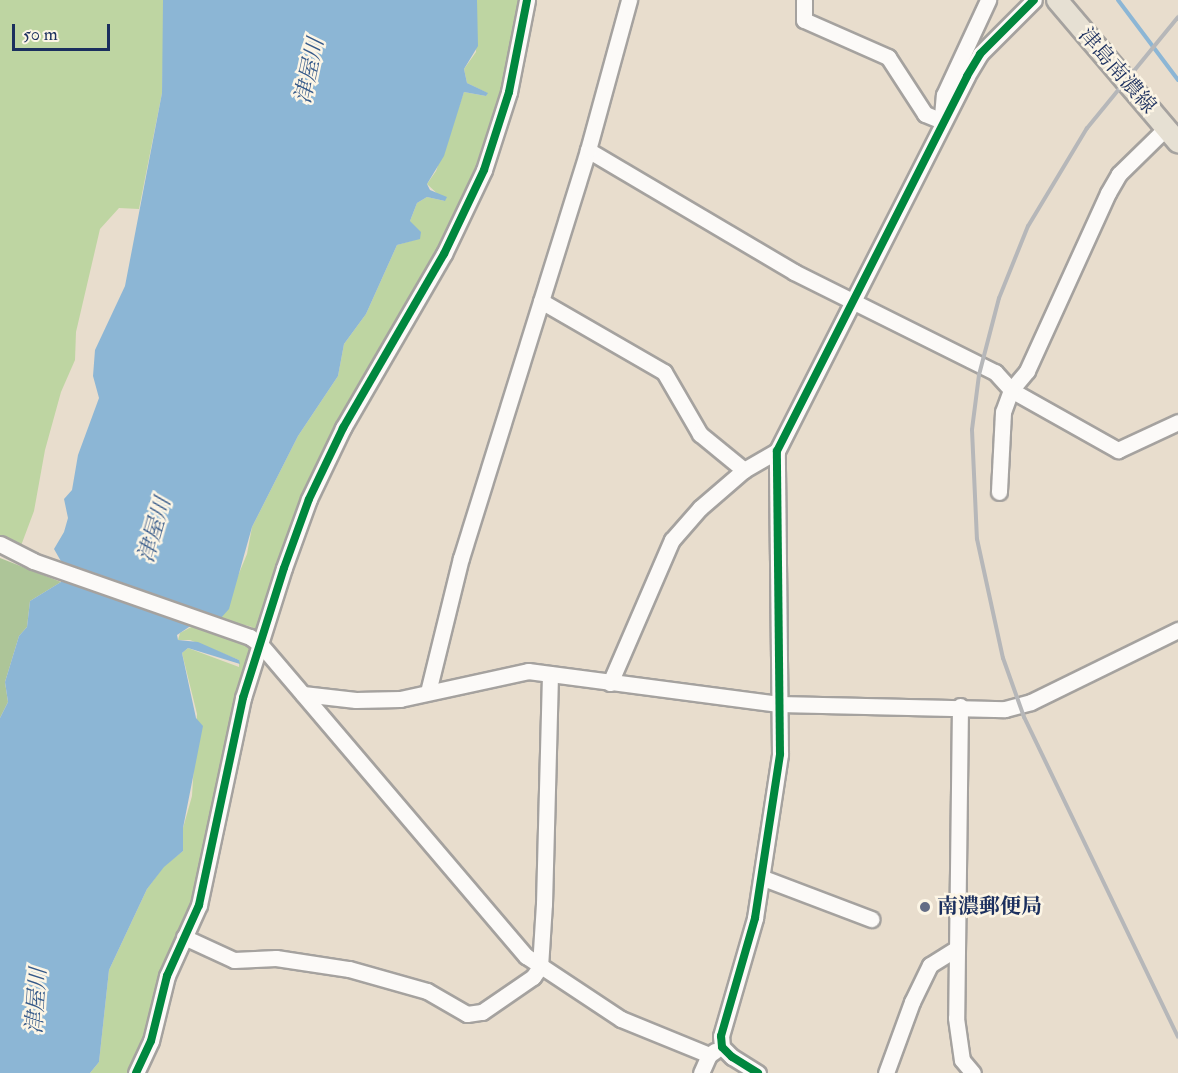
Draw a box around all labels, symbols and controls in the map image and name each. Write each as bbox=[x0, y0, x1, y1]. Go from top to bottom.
scale bar bbox=[15, 12, 112, 50]
text: 50 m bbox=[23, 23, 58, 46]
street label: 津島南濃線 bbox=[1073, 23, 1161, 119]
water label: 津屋川 bbox=[290, 36, 330, 106]
water label: 津屋川 bbox=[133, 495, 177, 565]
place label: 南濃郵便局 bbox=[937, 894, 1042, 920]
marker: 南濃郵便局 bbox=[918, 900, 932, 914]
water label: 津屋川 bbox=[22, 967, 52, 1035]

